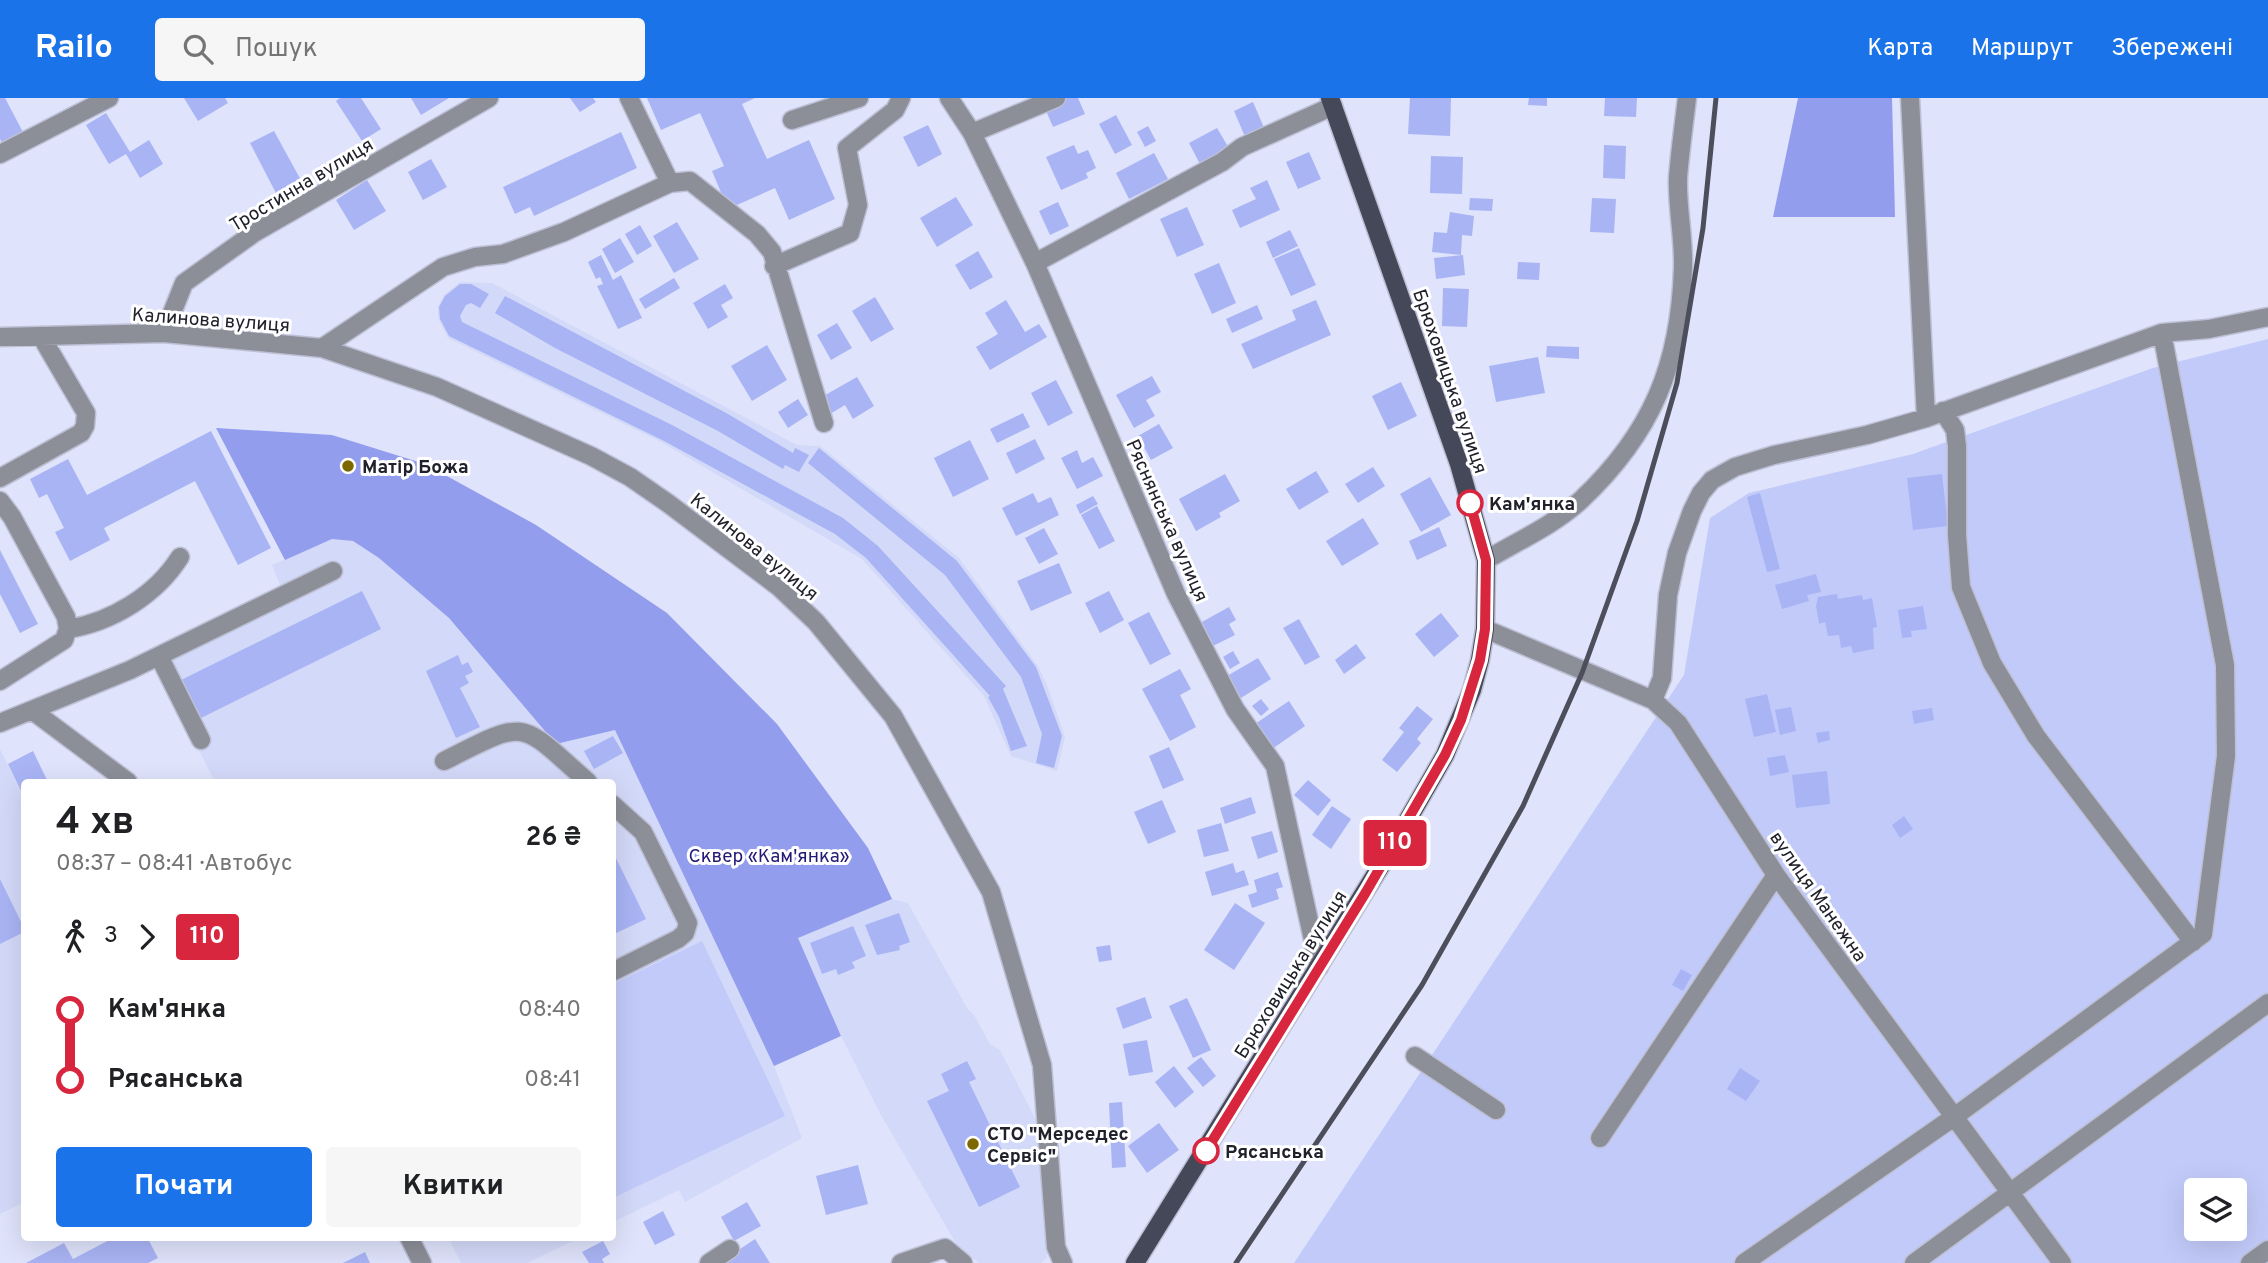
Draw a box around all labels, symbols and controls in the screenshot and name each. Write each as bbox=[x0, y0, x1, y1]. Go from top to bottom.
search box bbox=[155, 18, 645, 81]
text: Railo bbox=[35, 28, 113, 70]
icon: search bbox=[179, 30, 217, 68]
text: Пошук bbox=[235, 33, 318, 66]
text: Карта bbox=[1867, 34, 1933, 64]
text: Маршрут bbox=[1971, 34, 2073, 64]
text: Збережені bbox=[2111, 34, 2233, 64]
street label: Тростинна вулиця bbox=[226, 133, 378, 238]
street label: Брюховицька вулиця bbox=[1406, 286, 1492, 477]
street label: Калинова вулиця bbox=[131, 304, 291, 338]
street label: Ряснянська вулиця bbox=[1120, 436, 1213, 606]
place label: Матір Божа bbox=[362, 456, 469, 480]
marker: Матір Божа bbox=[340, 458, 356, 474]
street label: Калинова вулиця bbox=[685, 488, 823, 607]
marker: Кам'янка bbox=[1457, 490, 1483, 516]
place label: Кам'янка bbox=[1489, 493, 1575, 517]
text: 4 хв bbox=[56, 799, 134, 848]
line badge: 110 bbox=[1355, 820, 1435, 866]
text: 26 ₴ bbox=[526, 822, 581, 855]
street label: вулиця Манежна bbox=[1763, 827, 1871, 967]
text: 110 bbox=[1378, 828, 1412, 858]
park label: Сквер «Кам'янка» bbox=[688, 845, 850, 869]
text: 08:37 – 08:41 · Автобус bbox=[56, 850, 292, 879]
street label: Брюховицька вулиця bbox=[1230, 887, 1353, 1064]
icon: walk bbox=[56, 918, 94, 956]
icon: forward bbox=[128, 918, 166, 956]
text: 3 bbox=[104, 922, 118, 951]
text: 110 bbox=[190, 922, 225, 952]
text: Кам'янка bbox=[108, 994, 226, 1027]
text: 08:40 bbox=[518, 996, 581, 1025]
text: Рясанська bbox=[108, 1064, 243, 1097]
text: 08:41 bbox=[524, 1066, 581, 1095]
place label: СТО "Мерседес Сервіс" bbox=[987, 1123, 1129, 1169]
marker: СТО "Мерседес Сервіс" bbox=[965, 1136, 981, 1152]
marker: Рясанська bbox=[1193, 1138, 1219, 1164]
place label: Рясанська bbox=[1225, 1141, 1324, 1165]
button: Почати bbox=[56, 1147, 312, 1227]
button: Квитки bbox=[326, 1147, 581, 1227]
map controls bbox=[2184, 1178, 2247, 1241]
button: layers bbox=[2184, 1178, 2247, 1241]

